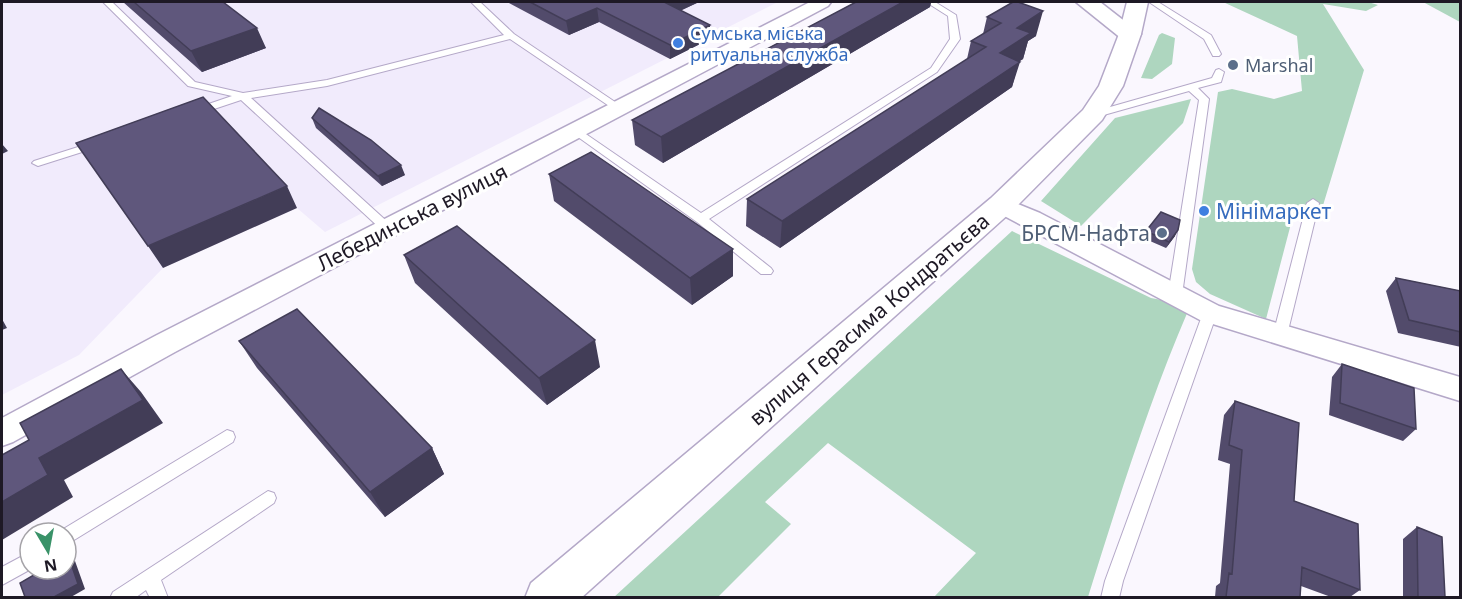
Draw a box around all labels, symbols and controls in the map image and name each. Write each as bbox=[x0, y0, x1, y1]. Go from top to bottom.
place label: Сумська міська ритуальна служба bbox=[690, 21, 849, 66]
marker: Сумська міська ритуальна служба bbox=[671, 36, 685, 50]
place label: Marshal bbox=[1245, 53, 1313, 77]
marker: Marshal bbox=[1226, 58, 1240, 72]
street label: Лебединська вулиця bbox=[312, 157, 512, 277]
place label: Мінімаркет bbox=[1216, 197, 1331, 225]
marker: Мінімаркет bbox=[1197, 204, 1211, 218]
street label: вулиця Герасима Кондратьєва bbox=[743, 207, 995, 431]
place label: БРСМ-Нафта bbox=[1021, 219, 1150, 247]
marker: БРСМ-Нафта bbox=[1155, 226, 1169, 240]
north arrow bbox=[18, 521, 78, 581]
text: N bbox=[42, 554, 59, 578]

